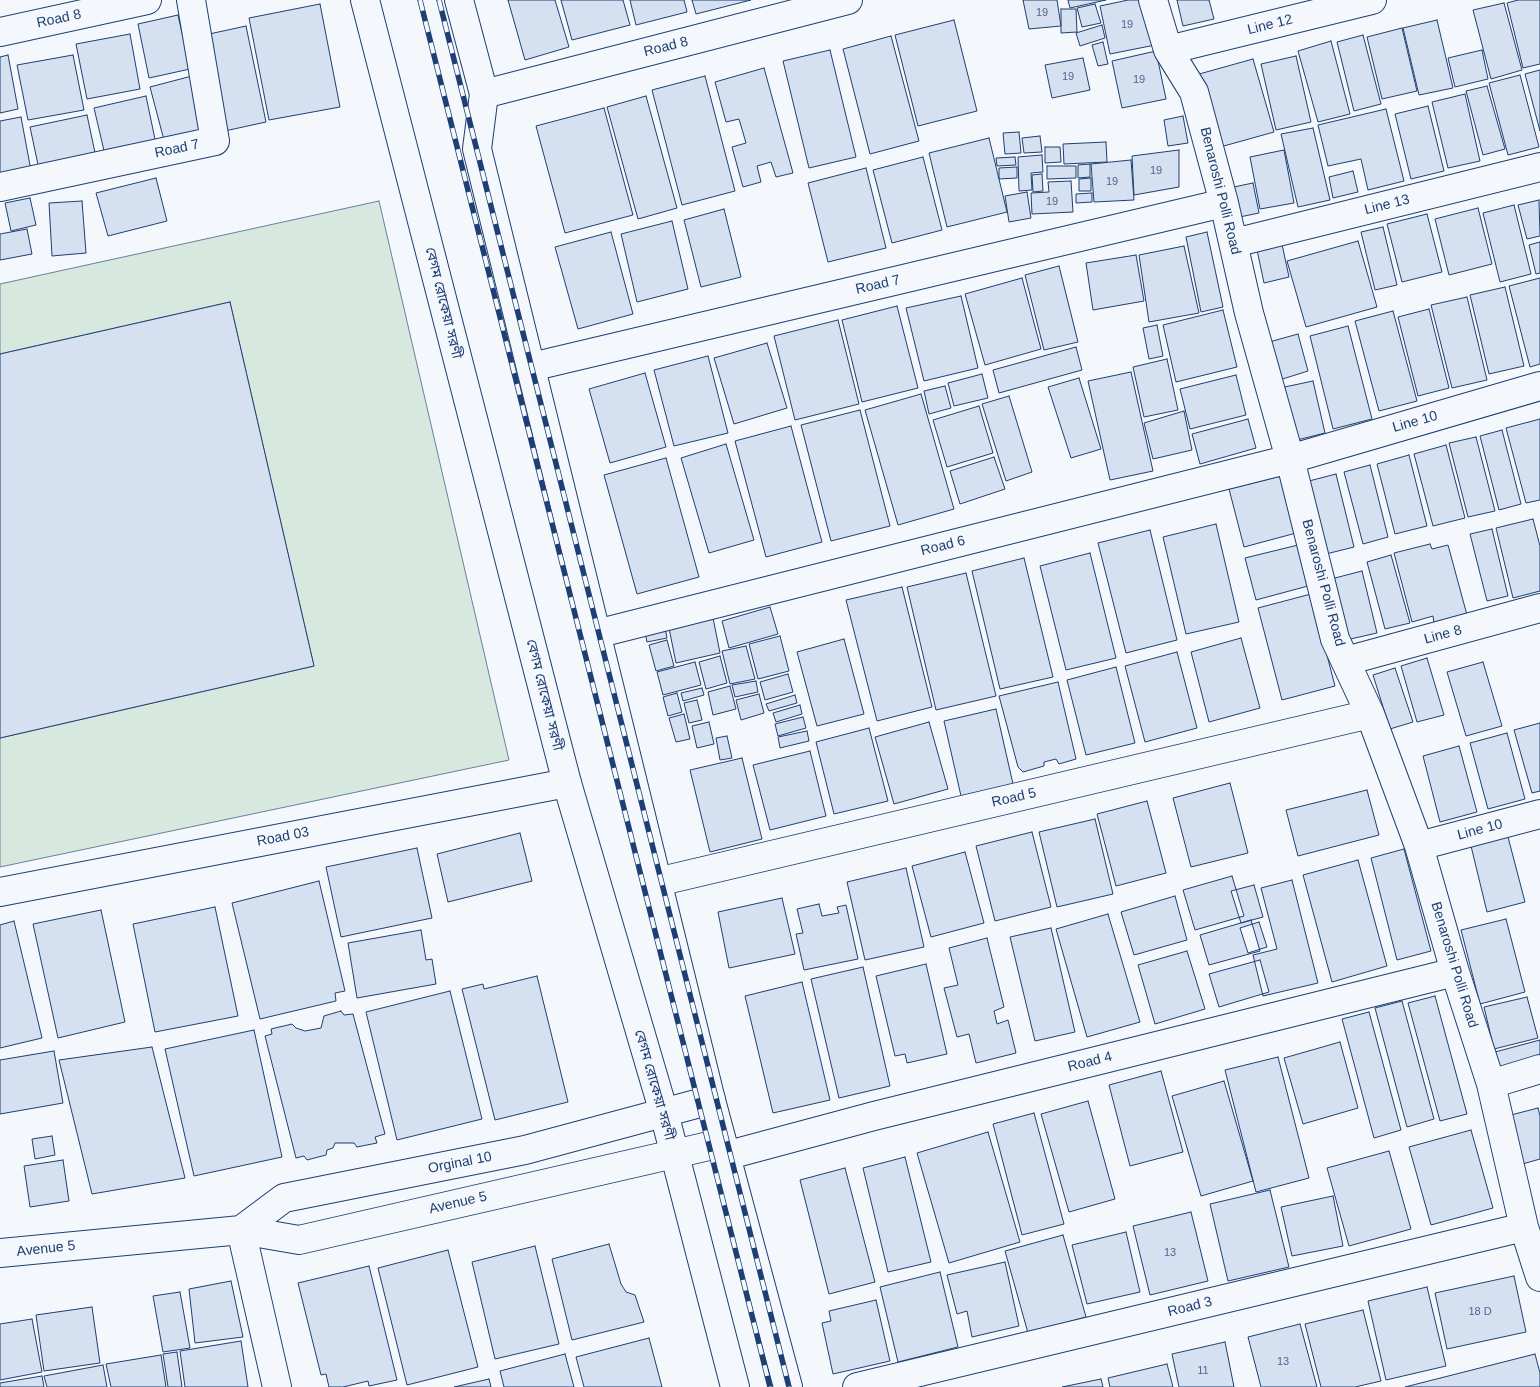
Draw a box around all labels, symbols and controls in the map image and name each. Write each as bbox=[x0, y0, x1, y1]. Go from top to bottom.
street label: Road 8 bbox=[35, 6, 83, 32]
house number: 19 bbox=[1036, 6, 1048, 20]
street label: Line 12 bbox=[1246, 11, 1294, 39]
house number: 19 bbox=[1121, 18, 1133, 32]
street label: Road 8 bbox=[642, 33, 690, 61]
house number: 19 bbox=[1062, 70, 1074, 84]
house number: 19 bbox=[1133, 73, 1145, 87]
street label: Benaroshi Polli Road bbox=[1196, 126, 1244, 256]
street label: Road 7 bbox=[153, 136, 201, 162]
house number: 19 bbox=[1150, 164, 1162, 178]
house number: 19 bbox=[1106, 175, 1118, 189]
street label: Line 13 bbox=[1363, 191, 1411, 219]
house number: 19 bbox=[1046, 195, 1058, 209]
street label: বেগম রোকেয়া সরণী bbox=[421, 246, 465, 360]
street label: Road 7 bbox=[854, 272, 902, 298]
street label: Line 10 bbox=[1391, 408, 1439, 436]
street label: Benaroshi Polli Road bbox=[1298, 518, 1348, 648]
street label: Road 6 bbox=[919, 532, 967, 560]
street label: Line 8 bbox=[1422, 622, 1464, 648]
street label: বেগম রোকেয়া সরণী bbox=[522, 638, 566, 752]
street label: Road 5 bbox=[990, 785, 1038, 811]
street label: Line 10 bbox=[1456, 816, 1504, 844]
street label: Road 03 bbox=[255, 824, 311, 850]
street label: Benaroshi Polli Road bbox=[1427, 900, 1481, 1030]
street label: বেগম রোকেয়া সরণী bbox=[630, 1028, 678, 1142]
street label: Road 4 bbox=[1066, 1048, 1114, 1076]
street label: Orginal 10 bbox=[427, 1149, 493, 1177]
street label: Avenue 5 bbox=[427, 1188, 489, 1218]
street label: Avenue 5 bbox=[16, 1238, 76, 1260]
house number: 13 bbox=[1164, 1246, 1176, 1260]
street label: Road 3 bbox=[1166, 1293, 1214, 1321]
house number: 18 D bbox=[1468, 1305, 1492, 1319]
house number: 13 bbox=[1277, 1355, 1289, 1369]
house number: 11 bbox=[1197, 1364, 1209, 1378]

